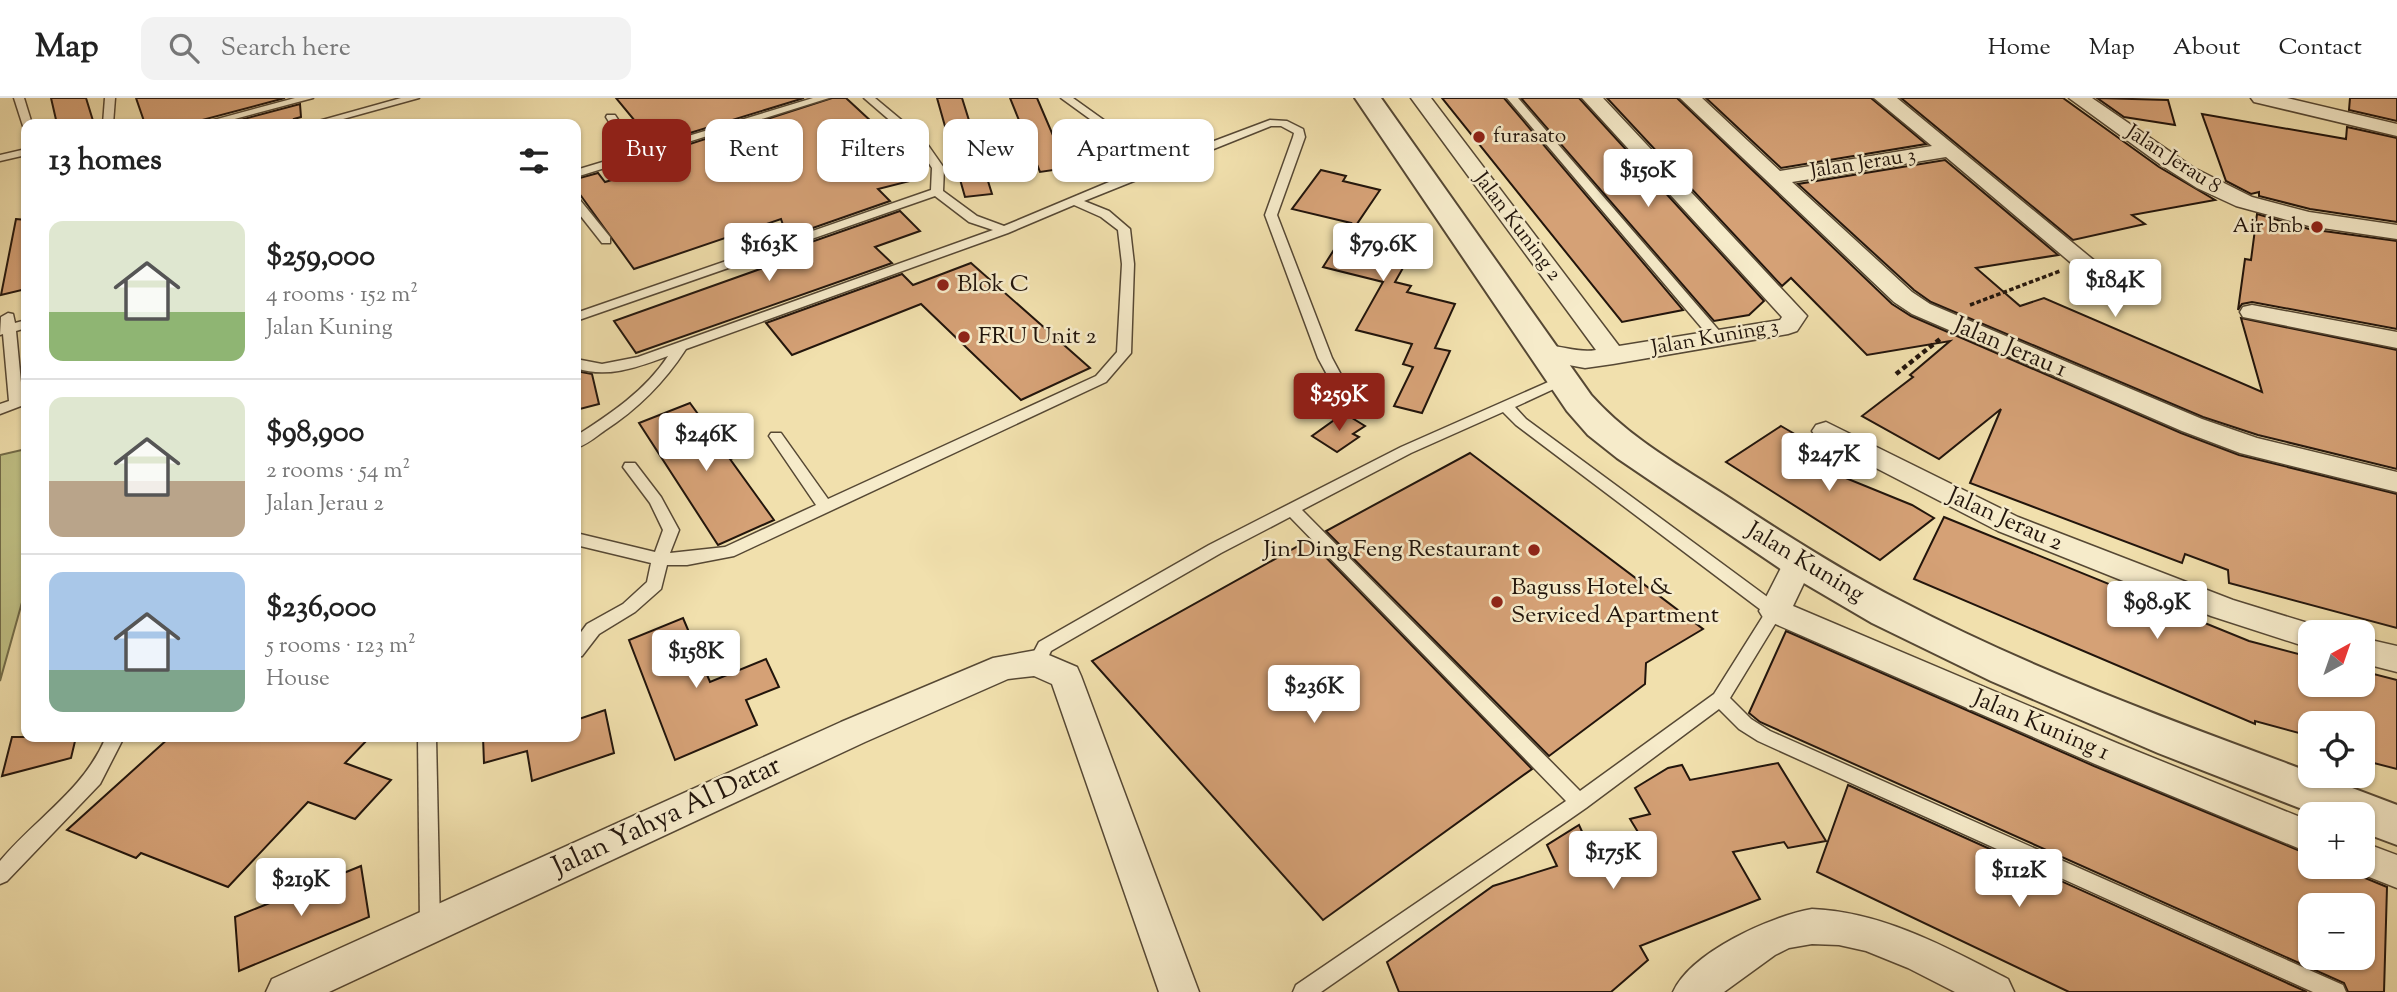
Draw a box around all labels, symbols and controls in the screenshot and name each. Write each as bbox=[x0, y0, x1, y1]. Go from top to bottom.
search box bbox=[141, 17, 631, 80]
text: Map bbox=[35, 24, 99, 72]
icon: search bbox=[165, 29, 203, 67]
text: Search here bbox=[221, 30, 351, 67]
text: Home bbox=[1988, 31, 2051, 65]
text: Map bbox=[2089, 31, 2135, 65]
text: About bbox=[2173, 31, 2240, 65]
text: Contact bbox=[2278, 31, 2362, 65]
street label: Jalan Jerau 8 bbox=[2119, 117, 2227, 202]
chip: Buy bbox=[602, 119, 691, 182]
chip: Rent bbox=[705, 119, 803, 182]
chip: Filters bbox=[817, 119, 929, 182]
chip: New bbox=[943, 119, 1038, 182]
chip: Apartment bbox=[1052, 119, 1214, 182]
place label: furasato bbox=[1493, 122, 1566, 152]
marker: furasato bbox=[1471, 129, 1487, 145]
text: 13 homes bbox=[49, 140, 162, 183]
street label: Jalan Jerau 3 bbox=[1807, 141, 1918, 187]
icon: filters bbox=[515, 142, 553, 180]
pin: $150K bbox=[1599, 150, 1697, 209]
text: $150K bbox=[1620, 155, 1676, 188]
street label: Jalan Kuning 2 bbox=[1465, 165, 1568, 288]
place label: Air bnb bbox=[2233, 212, 2303, 242]
marker: Air bnb bbox=[2309, 219, 2325, 235]
pin: $163K bbox=[720, 223, 818, 283]
pin: $79.6K bbox=[1326, 223, 1440, 283]
text: $163K bbox=[740, 229, 798, 262]
text: $79.6K bbox=[1349, 229, 1417, 262]
text: $259,000 bbox=[266, 236, 375, 279]
icon: home bbox=[105, 249, 189, 333]
pin: $184K bbox=[2066, 260, 2164, 319]
text: $184K bbox=[2085, 265, 2145, 298]
place label: Blok C bbox=[957, 268, 1029, 302]
marker: Blok C bbox=[935, 277, 951, 293]
text: 4 rooms · 152 m² bbox=[266, 279, 418, 312]
street label: Jalan Jerau 1 bbox=[1946, 308, 2072, 387]
text: Jalan Kuning bbox=[266, 312, 393, 345]
street label: Jalan Kuning 3 bbox=[1648, 312, 1781, 364]
place label: FRU Unit 2 bbox=[978, 320, 1097, 354]
marker: FRU Unit 2 bbox=[956, 329, 972, 345]
pin: $259K bbox=[1290, 374, 1388, 433]
text: $259K bbox=[1310, 379, 1368, 412]
text: $98,900 bbox=[266, 412, 365, 455]
pin: $246K bbox=[657, 414, 755, 473]
text: $246K bbox=[675, 419, 737, 452]
icon: home bbox=[105, 425, 189, 509]
pin: $247K bbox=[1780, 434, 1878, 493]
text: $247K bbox=[1798, 439, 1860, 472]
text: 2 rooms · 54 m² bbox=[266, 455, 410, 488]
street label: Jalan Jerau 2 bbox=[1940, 479, 2068, 561]
text: Jalan Jerau 2 bbox=[266, 488, 384, 521]
street label: Jalan Kuning bbox=[1738, 513, 1871, 612]
place label: Jin Ding Feng Restaurant bbox=[1261, 533, 1520, 567]
marker: Jin Ding Feng Restaurant bbox=[1526, 542, 1542, 558]
place label: Baguss Hotel & Serviced Apartment bbox=[1511, 571, 1719, 633]
pin: $98.9K bbox=[2100, 582, 2214, 641]
text: $236,000 bbox=[266, 587, 376, 630]
text: $98.9K bbox=[2123, 587, 2191, 620]
marker: Baguss Hotel & Serviced Apartment bbox=[1489, 594, 1505, 610]
icon: home bbox=[105, 600, 189, 684]
north arrow bbox=[2298, 620, 2375, 696]
map controls bbox=[2298, 620, 2375, 970]
text: 5 rooms · 123 m² bbox=[266, 630, 416, 663]
pin: $158K bbox=[647, 630, 745, 690]
text: $158K bbox=[668, 636, 724, 669]
text: House bbox=[266, 663, 330, 696]
pin: $236K bbox=[1265, 666, 1363, 725]
text: $236K bbox=[1284, 671, 1344, 704]
street label: Jalan Kuning 1 bbox=[1966, 681, 2115, 770]
button: locate bbox=[2298, 711, 2375, 788]
street label: Jalan Yahya Al Datar bbox=[544, 746, 788, 888]
button: + bbox=[2298, 802, 2375, 879]
pin: $175K bbox=[1564, 832, 1662, 891]
text: $175K bbox=[1585, 837, 1641, 870]
pin: $112K bbox=[1970, 850, 2068, 909]
text: $112K bbox=[1991, 855, 2047, 888]
pin: $219K bbox=[252, 858, 350, 918]
text: $219K bbox=[272, 864, 330, 897]
button: − bbox=[2298, 893, 2375, 970]

